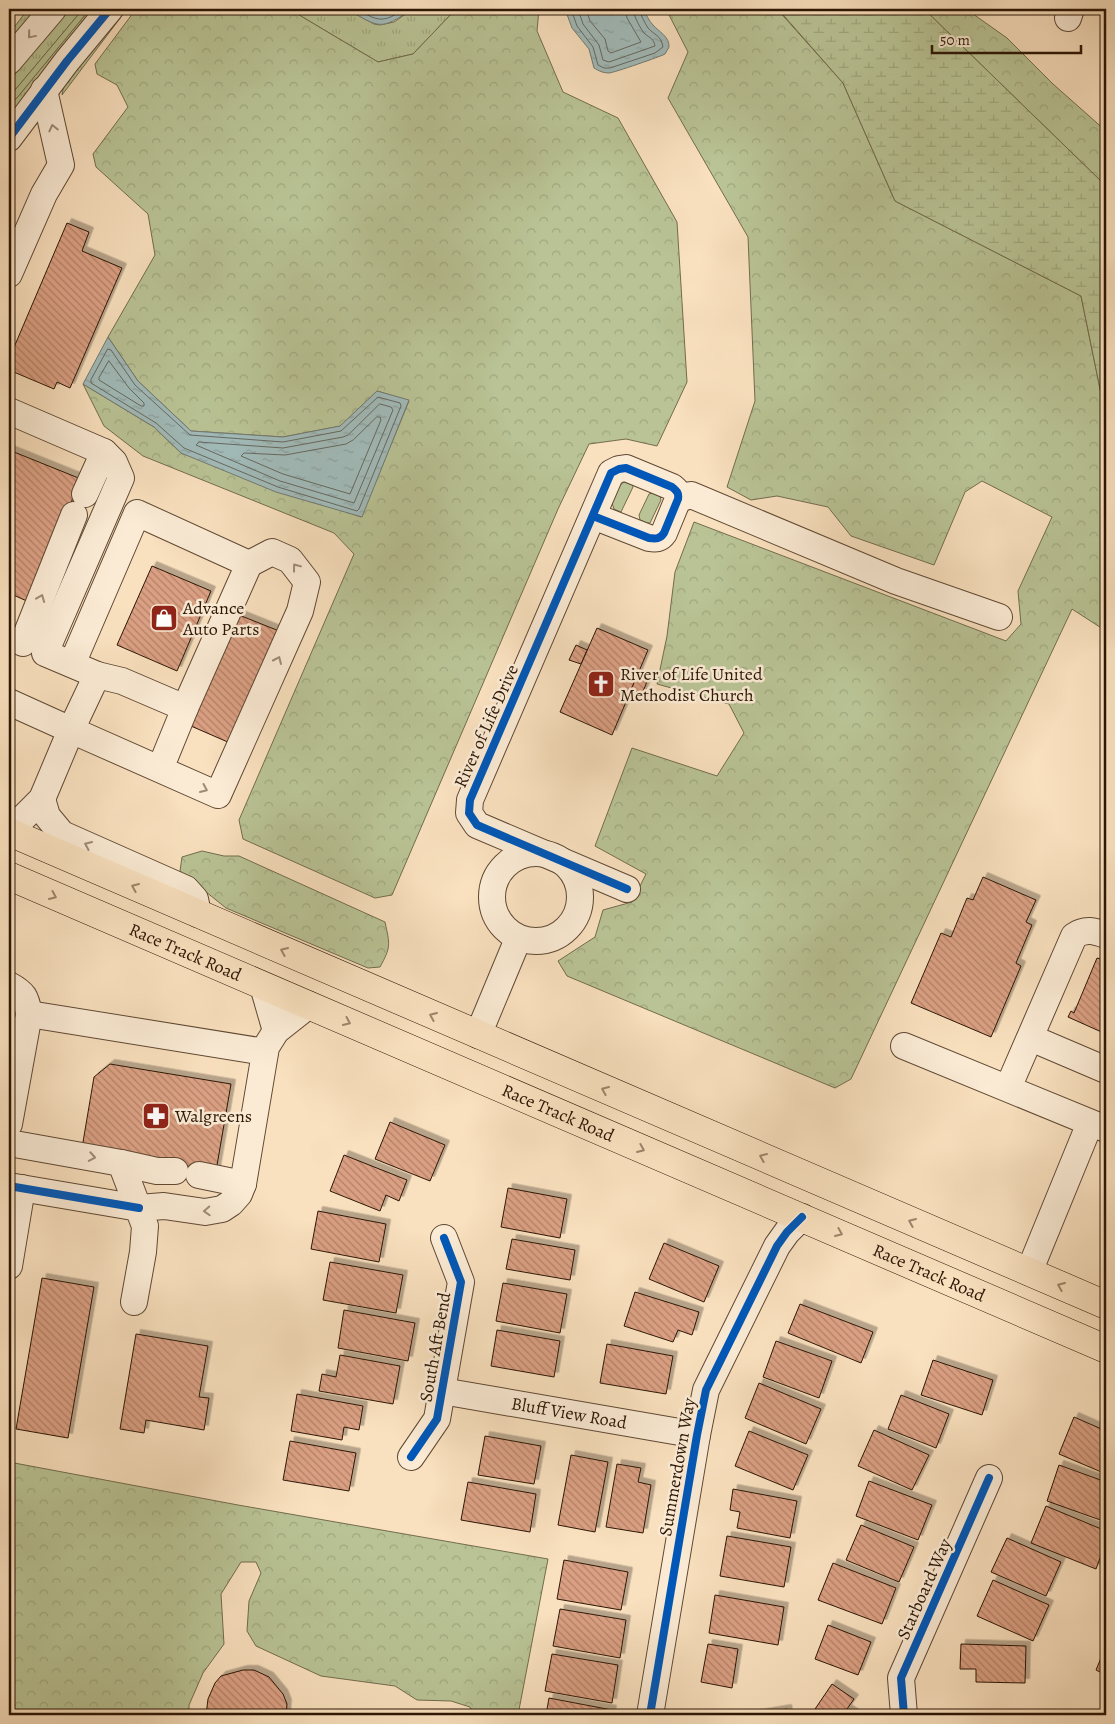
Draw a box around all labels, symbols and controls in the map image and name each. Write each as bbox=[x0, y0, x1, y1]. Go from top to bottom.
scale bar bbox=[932, 22, 1081, 54]
one-way arrow bbox=[28, 29, 36, 38]
text: 50 m bbox=[940, 30, 970, 50]
one-way arrow bbox=[48, 124, 58, 132]
one-way arrow bbox=[293, 563, 302, 573]
one-way arrow bbox=[35, 594, 46, 603]
place label: Advance Auto Parts bbox=[182, 596, 259, 641]
shop icon: Advance Auto Parts bbox=[149, 603, 179, 633]
one-way arrow bbox=[272, 656, 283, 665]
street label: River of Life Drive bbox=[448, 661, 524, 791]
place label: River of Life United Methodist Church bbox=[620, 662, 763, 707]
church icon: River of Life United Methodist Church bbox=[586, 669, 616, 699]
one-way arrow bbox=[199, 783, 208, 794]
one-way arrow bbox=[84, 841, 93, 852]
one-way arrow bbox=[131, 882, 140, 893]
one-way arrow bbox=[48, 890, 57, 901]
street label: Race Track Road bbox=[125, 917, 246, 987]
one-way arrow bbox=[280, 947, 289, 958]
one-way arrow bbox=[429, 1011, 438, 1022]
one-way arrow bbox=[342, 1015, 351, 1026]
street label: Race Track Road bbox=[498, 1078, 618, 1148]
one-way arrow bbox=[601, 1085, 610, 1096]
pharmacy icon: Walgreens bbox=[141, 1101, 171, 1131]
place label: Walgreens bbox=[174, 1104, 252, 1128]
one-way arrow bbox=[636, 1142, 645, 1153]
one-way arrow bbox=[87, 1152, 96, 1162]
one-way arrow bbox=[759, 1153, 768, 1164]
one-way arrow bbox=[202, 1205, 210, 1216]
one-way arrow bbox=[908, 1217, 917, 1228]
one-way arrow bbox=[834, 1227, 843, 1238]
street label: Race Track Road bbox=[869, 1238, 989, 1308]
one-way arrow bbox=[1058, 1281, 1066, 1291]
street label: South Aft Bend bbox=[414, 1290, 457, 1404]
street label: Bluff View Road bbox=[509, 1391, 629, 1435]
street label: Summerdown Way bbox=[653, 1395, 701, 1538]
street label: Starboard Way bbox=[891, 1534, 957, 1643]

